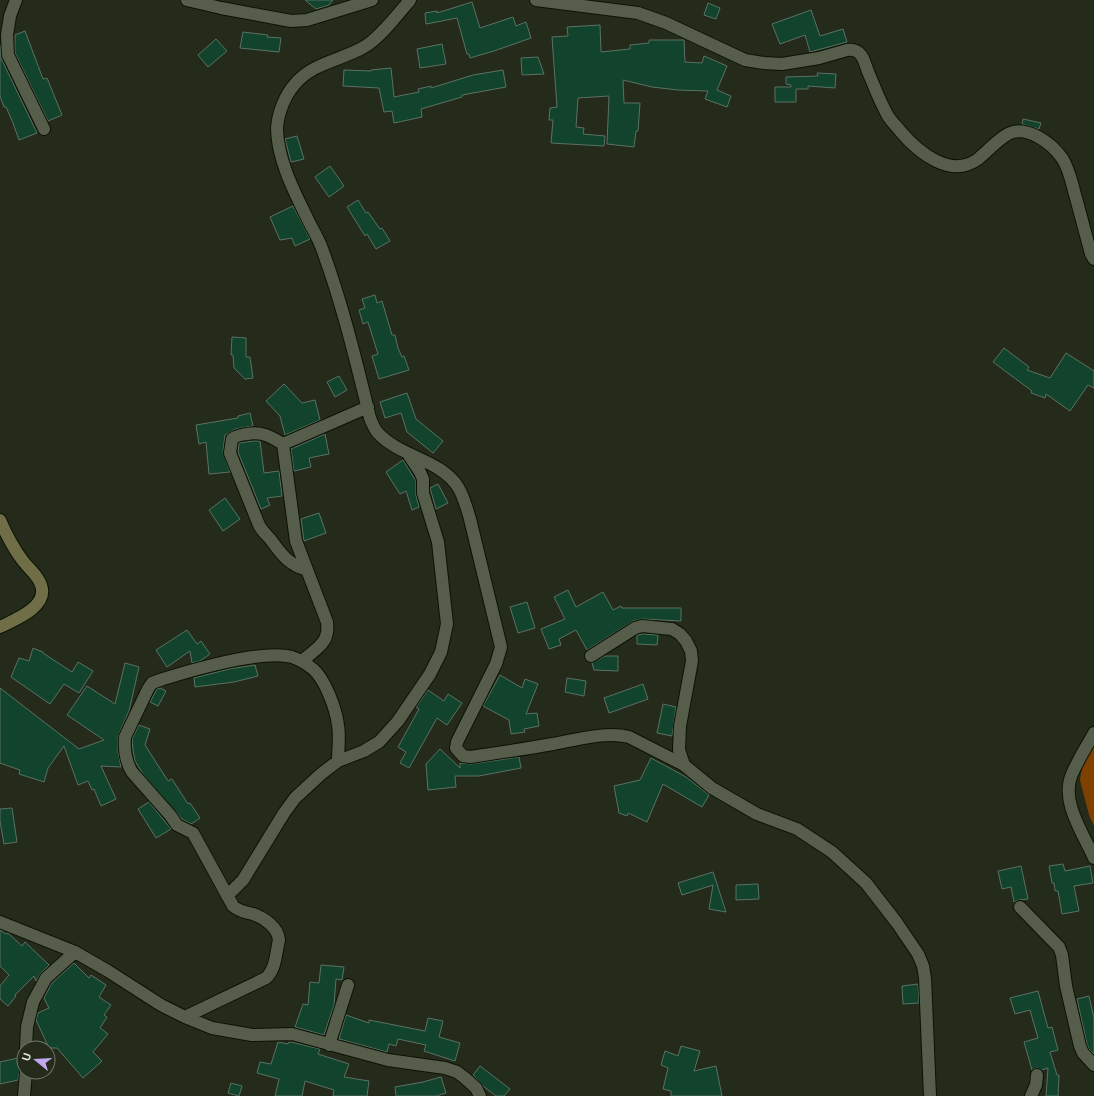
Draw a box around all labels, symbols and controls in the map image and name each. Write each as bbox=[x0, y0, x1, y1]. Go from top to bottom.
north arrow bbox=[16, 1040, 56, 1080]
text: U bbox=[20, 1051, 34, 1063]

